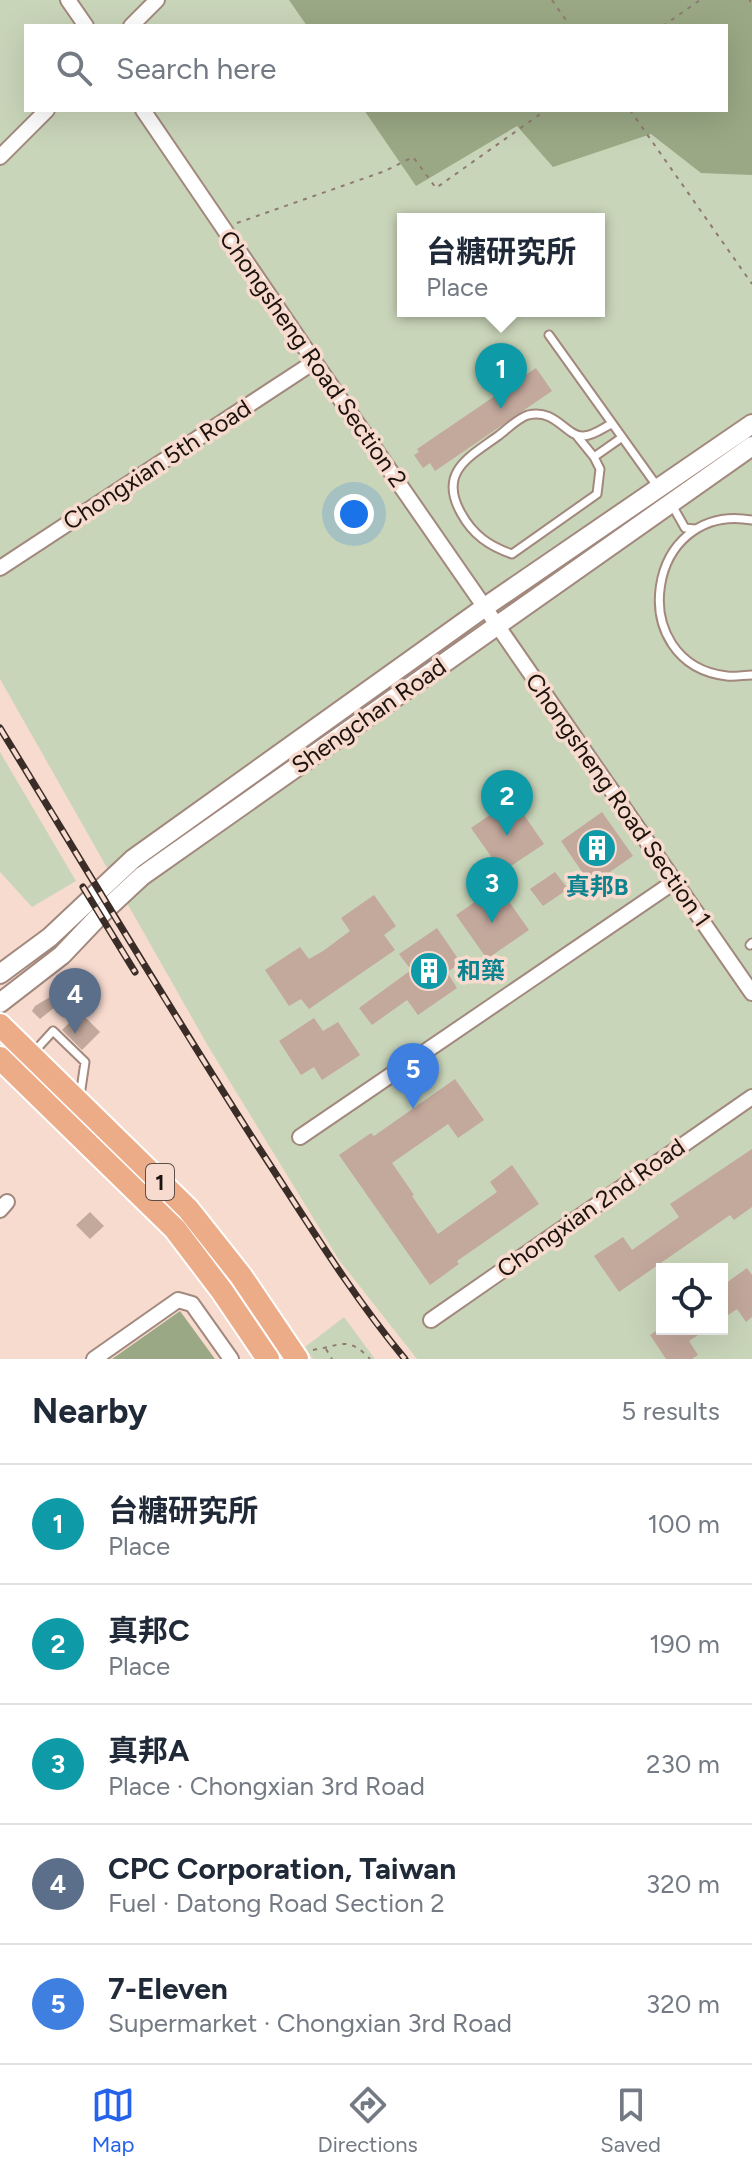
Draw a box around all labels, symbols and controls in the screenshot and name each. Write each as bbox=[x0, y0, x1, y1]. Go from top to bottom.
search box bbox=[24, 24, 728, 112]
icon: search bbox=[52, 46, 96, 90]
text: Search here bbox=[116, 50, 276, 87]
popup bbox=[397, 213, 605, 317]
street label: Chongsheng Road Section 2 bbox=[214, 225, 413, 493]
text: 台糖研究所 bbox=[426, 233, 576, 270]
text: Place bbox=[426, 271, 488, 303]
pin: 1 bbox=[475, 343, 527, 409]
street label: Chongxian 5th Road bbox=[57, 393, 256, 536]
your location bbox=[334, 494, 374, 534]
street label: Shengchan Road bbox=[286, 652, 452, 780]
street label: Chongsheng Road Section 1 bbox=[520, 667, 717, 932]
pin: 2 bbox=[481, 770, 533, 836]
building icon: 真邦B bbox=[576, 827, 618, 869]
pin: 3 bbox=[466, 857, 518, 923]
place label: 真邦B bbox=[566, 872, 628, 901]
building icon: 和築 bbox=[408, 950, 450, 992]
place label: 和築 bbox=[457, 956, 505, 985]
pin: 4 bbox=[49, 968, 101, 1034]
pin: 5 bbox=[387, 1043, 439, 1109]
street label: Chongxian 2nd Road bbox=[491, 1132, 690, 1283]
road number: 1 bbox=[146, 1164, 174, 1200]
map controls bbox=[656, 1263, 728, 1335]
button: locate bbox=[656, 1263, 728, 1335]
text: Nearby bbox=[32, 1391, 147, 1432]
text: 5 results bbox=[621, 1395, 720, 1427]
text: 台糖研究所 bbox=[108, 1492, 258, 1529]
text: 1 bbox=[53, 1508, 63, 1540]
text: 100 m bbox=[647, 1508, 720, 1540]
text: Place bbox=[108, 1530, 170, 1562]
text: 真邦C bbox=[108, 1612, 190, 1649]
text: 2 bbox=[50, 1628, 66, 1660]
text: 190 m bbox=[649, 1628, 720, 1660]
text: Place bbox=[108, 1650, 170, 1682]
text: 真邦A bbox=[108, 1732, 189, 1769]
text: 3 bbox=[51, 1748, 65, 1780]
text: 230 m bbox=[646, 1748, 720, 1780]
text: Place · Chongxian 3rd Road bbox=[108, 1770, 425, 1802]
text: CPC Corporation, Taiwan bbox=[108, 1850, 456, 1887]
text: 4 bbox=[50, 1868, 66, 1900]
text: 320 m bbox=[646, 1868, 720, 1900]
text: Fuel · Datong Road Section 2 bbox=[108, 1887, 445, 1919]
text: 7-Eleven bbox=[108, 1970, 228, 2007]
text: 5 bbox=[50, 1988, 66, 2020]
text: 320 m bbox=[646, 1988, 720, 2020]
text: Supermarket · Chongxian 3rd Road bbox=[108, 2007, 512, 2039]
tab: Map bbox=[91, 2083, 135, 2158]
tab: Directions bbox=[318, 2083, 418, 2158]
tab: Saved bbox=[600, 2083, 661, 2158]

